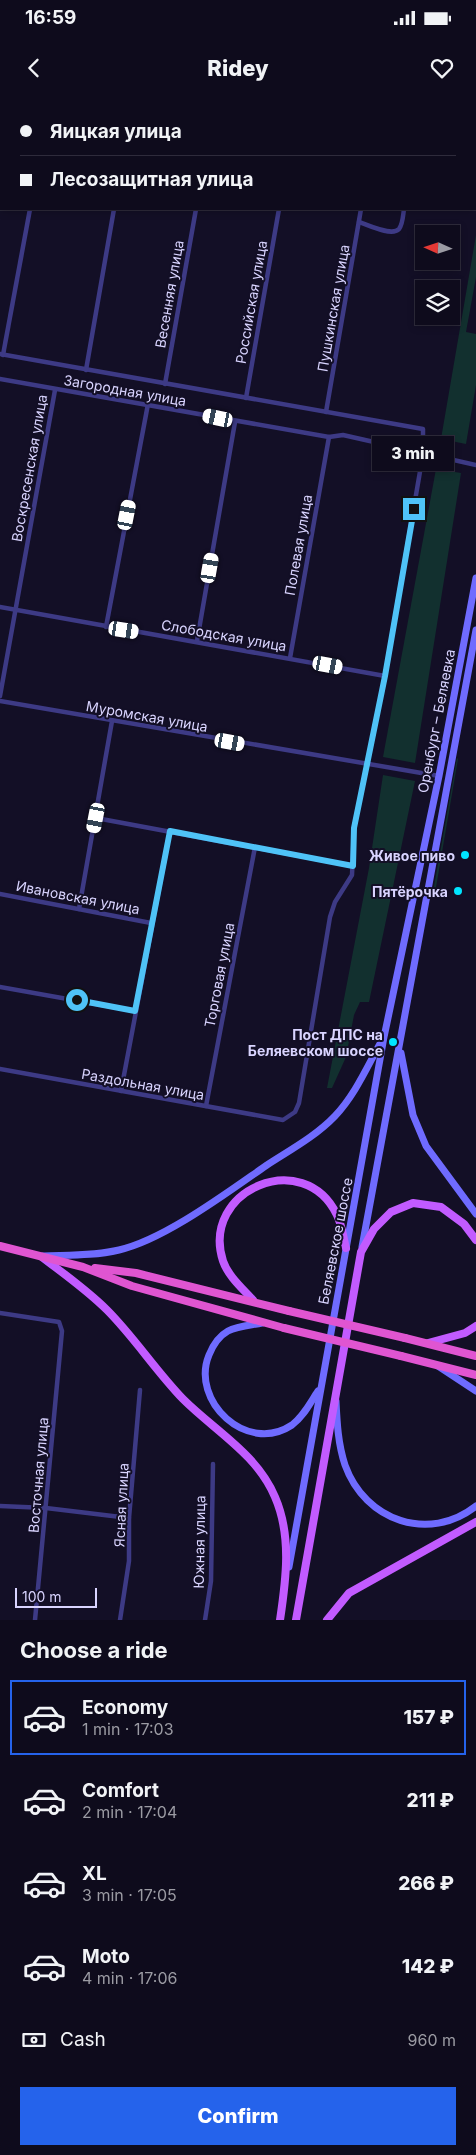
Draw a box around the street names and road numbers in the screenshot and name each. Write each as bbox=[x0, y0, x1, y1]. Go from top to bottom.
street label: Весенняя улица bbox=[151, 239, 187, 349]
street label: Российская улица bbox=[232, 239, 270, 365]
street label: Пушкинская улица bbox=[313, 243, 353, 373]
street label: Загородная улица bbox=[62, 371, 188, 409]
street label: Воскресенская улица bbox=[8, 393, 50, 543]
street label: Полевая улица bbox=[281, 493, 315, 597]
street label: Слободская улица bbox=[160, 616, 288, 654]
street label: Оренбург – Беляевка bbox=[414, 648, 458, 794]
street label: Муромская улица bbox=[85, 697, 209, 735]
street label: Ивановская улица bbox=[15, 877, 141, 917]
street label: Торговая улица bbox=[201, 921, 237, 1029]
street label: Раздольная улица bbox=[80, 1065, 206, 1103]
street label: Беляевское шоссе bbox=[314, 1176, 356, 1306]
street label: Восточная улица bbox=[24, 1416, 52, 1534]
street label: Ясная улица bbox=[110, 1462, 132, 1548]
street label: Южная улица bbox=[190, 1495, 208, 1589]

